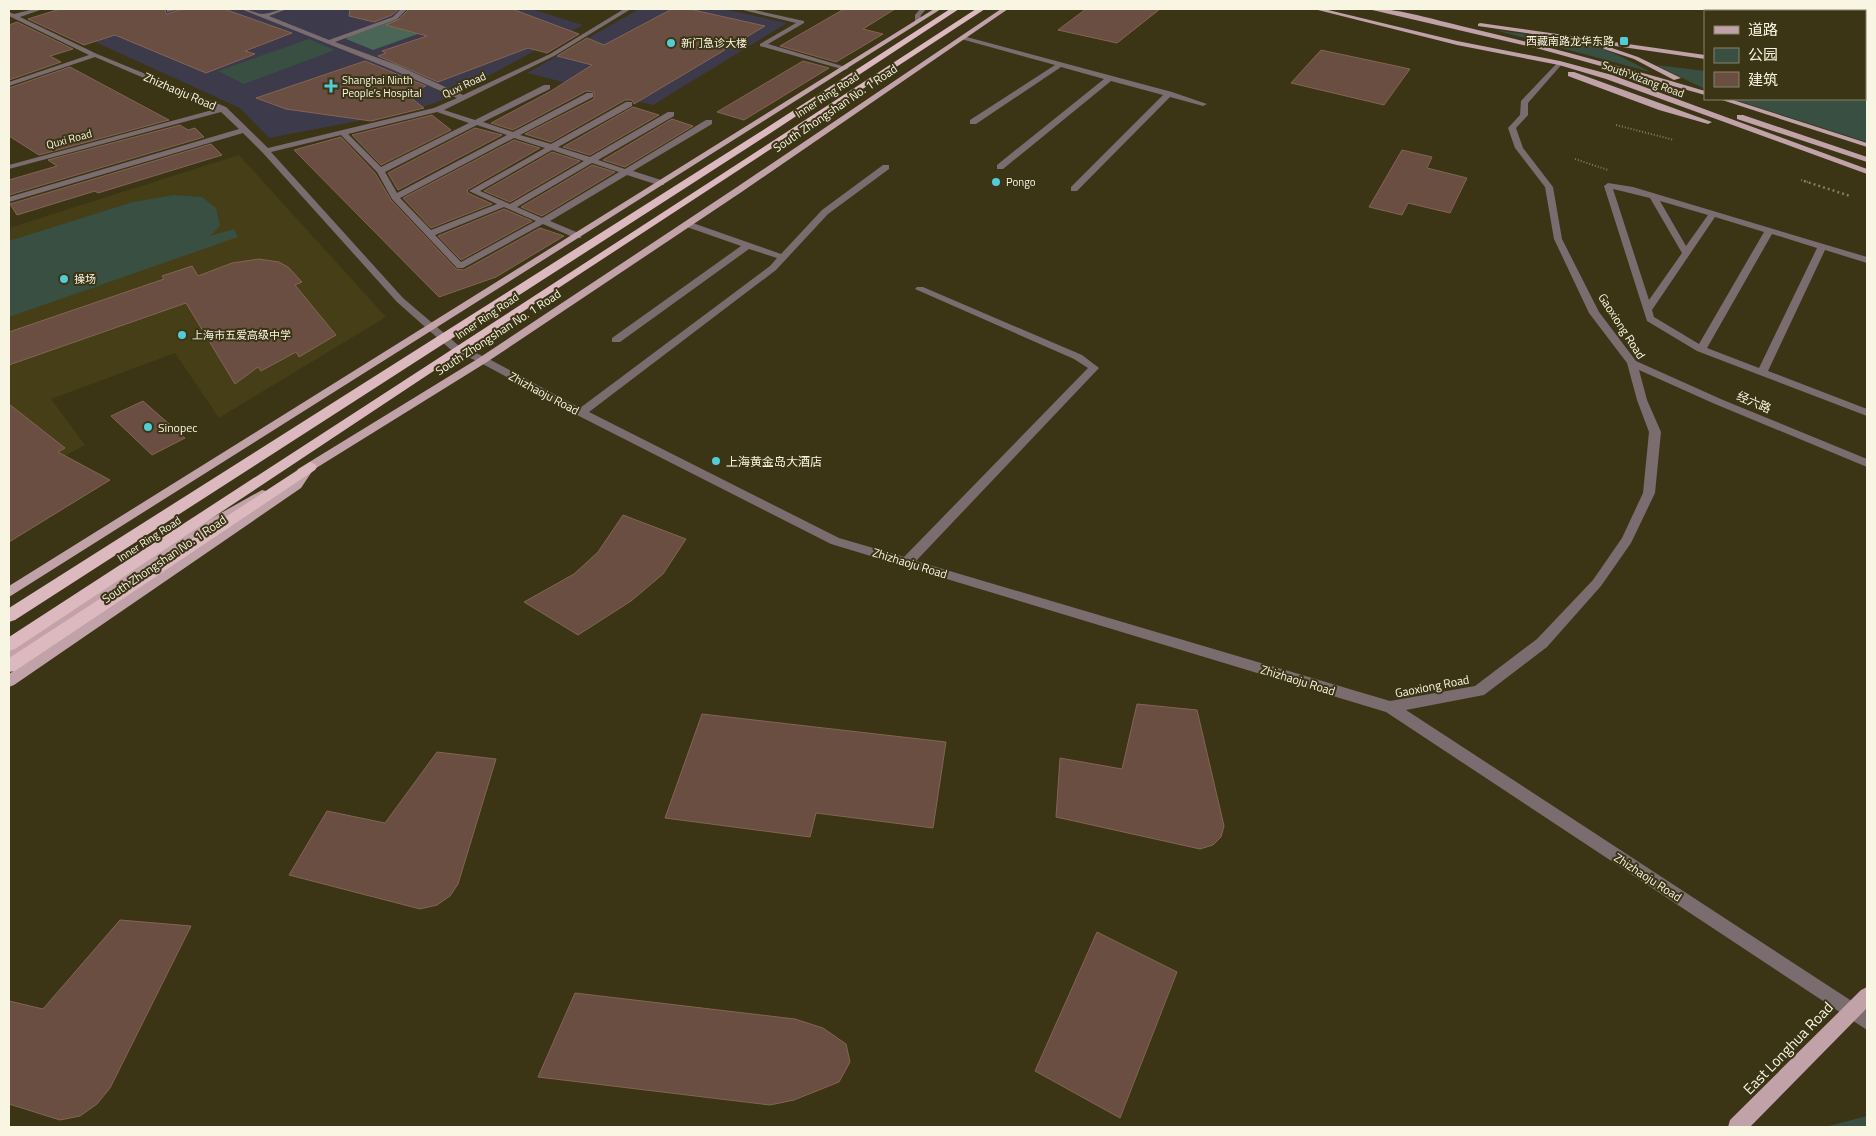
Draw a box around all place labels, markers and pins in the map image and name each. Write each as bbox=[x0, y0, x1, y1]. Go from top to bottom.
place label: 西藏南路龙华东路 bbox=[1526, 33, 1614, 49]
place label: 新门急诊大楼 bbox=[681, 35, 747, 51]
marker: 西藏南路龙华东路 bbox=[1618, 35, 1630, 47]
marker: 新门急诊大楼 bbox=[665, 37, 677, 49]
place label: Shanghai Ninth People’s Hospital bbox=[342, 72, 422, 101]
marker: Shanghai Ninth People’s Hospital bbox=[324, 79, 338, 93]
place label: Pongo bbox=[1006, 174, 1036, 190]
marker: Pongo bbox=[990, 176, 1002, 188]
place label: 操场 bbox=[74, 271, 96, 287]
marker: 操场 bbox=[58, 273, 70, 285]
place label: 上海市五爱高级中学 bbox=[192, 327, 291, 343]
marker: 上海市五爱高级中学 bbox=[176, 329, 188, 341]
place label: Sinopec bbox=[158, 418, 198, 437]
marker: Sinopec bbox=[142, 421, 154, 433]
place label: 上海黄金岛大酒店 bbox=[726, 452, 822, 471]
marker: 上海黄金岛大酒店 bbox=[710, 455, 722, 467]

